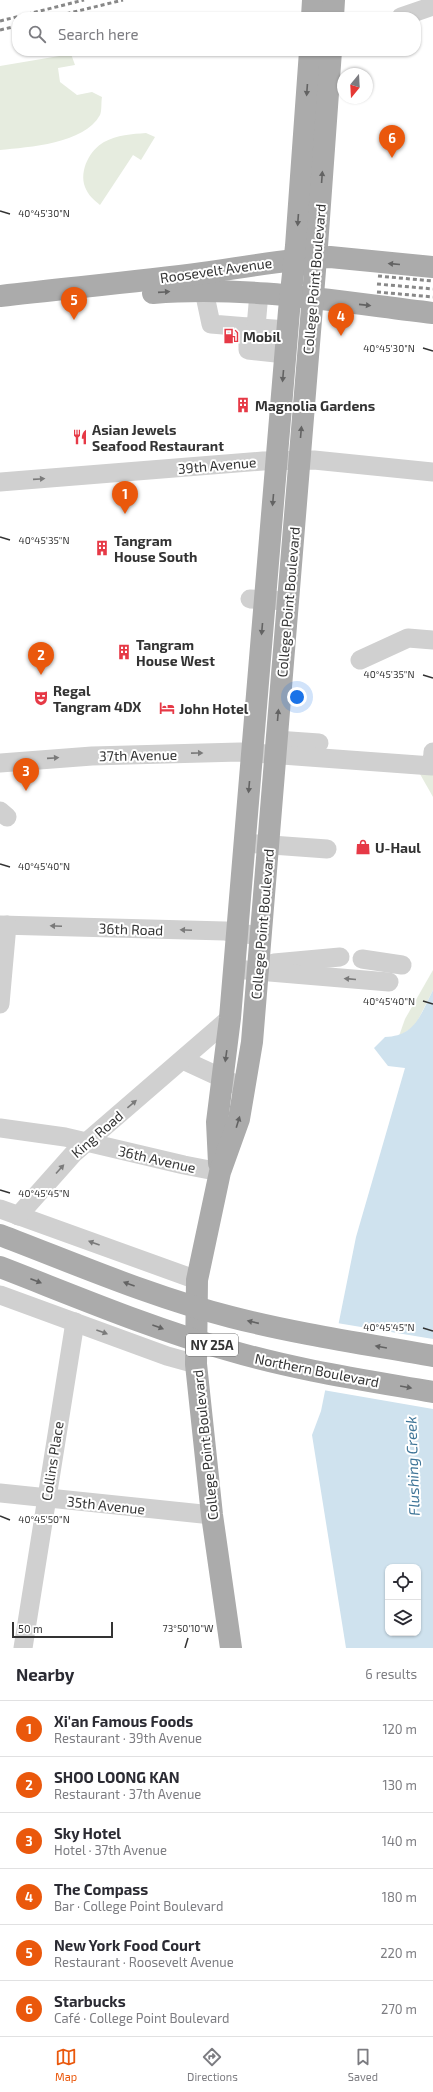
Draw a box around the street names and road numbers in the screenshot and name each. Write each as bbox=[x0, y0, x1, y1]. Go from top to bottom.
street label: College Point Boulevard bbox=[299, 203, 329, 355]
street label: Roosevelt Avenue bbox=[159, 254, 273, 286]
street label: 39th Avenue bbox=[177, 453, 257, 477]
street label: College Point Boulevard bbox=[273, 526, 303, 678]
street label: 37th Avenue bbox=[99, 746, 177, 764]
street label: College Point Boulevard bbox=[247, 848, 277, 1000]
street label: 36th Road bbox=[98, 919, 164, 939]
street label: King Road bbox=[68, 1107, 126, 1161]
street label: 36th Avenue bbox=[117, 1142, 197, 1176]
road number: NY 25A bbox=[186, 1334, 238, 1356]
street label: Northern Boulevard bbox=[253, 1350, 381, 1390]
street label: College Point Boulevard bbox=[189, 1369, 221, 1521]
street label: Collins Place bbox=[37, 1420, 67, 1502]
street label: 35th Avenue bbox=[66, 1492, 146, 1518]

